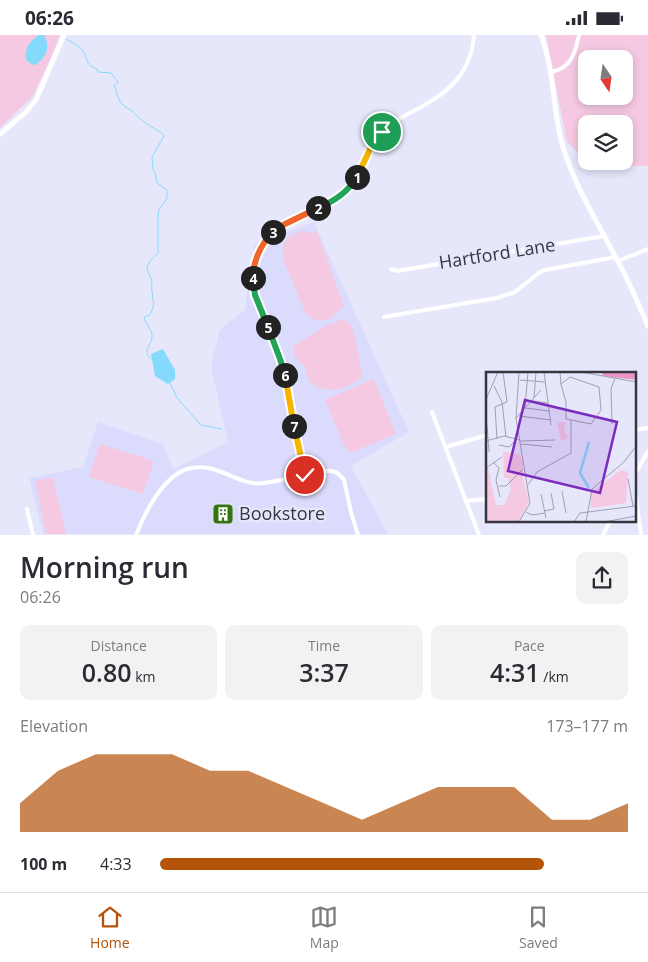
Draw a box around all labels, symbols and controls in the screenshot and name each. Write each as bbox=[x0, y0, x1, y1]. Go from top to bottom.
text: 06:26 bbox=[25, 5, 74, 31]
north arrow bbox=[578, 50, 632, 105]
map controls bbox=[578, 50, 633, 170]
pin bbox=[361, 111, 403, 153]
button: layers bbox=[578, 115, 633, 170]
icon: arrive bbox=[368, 118, 396, 146]
pin: 1 bbox=[344, 165, 370, 189]
text: 1 bbox=[353, 168, 362, 187]
pin: 2 bbox=[306, 195, 330, 221]
text: 2 bbox=[314, 199, 323, 218]
pin: 3 bbox=[260, 219, 286, 245]
text: 3 bbox=[269, 223, 278, 242]
street label: Hartford Lane bbox=[437, 232, 557, 274]
pin: 4 bbox=[240, 265, 266, 291]
text: 4 bbox=[249, 269, 258, 288]
pin: 5 bbox=[256, 315, 280, 339]
text: 5 bbox=[264, 318, 273, 337]
pin: 6 bbox=[272, 363, 298, 387]
text: 6 bbox=[281, 366, 290, 385]
inset map bbox=[486, 372, 636, 522]
pin: 7 bbox=[282, 413, 306, 439]
text: 7 bbox=[290, 417, 299, 436]
pin bbox=[284, 454, 326, 496]
icon: check bbox=[291, 461, 319, 489]
place label: Bookstore bbox=[239, 501, 325, 525]
building icon: Bookstore bbox=[211, 502, 235, 526]
text: Morning run bbox=[20, 548, 189, 586]
button: share bbox=[576, 552, 628, 604]
text: 06:26 bbox=[20, 586, 61, 608]
text: Distance bbox=[91, 636, 147, 655]
text: Time bbox=[308, 636, 340, 655]
text: Pace bbox=[514, 636, 545, 655]
text: 0.80 bbox=[82, 655, 132, 689]
text: 3:37 bbox=[299, 655, 349, 689]
text: 4:31 bbox=[490, 655, 540, 689]
text: km bbox=[132, 667, 156, 686]
text: /km bbox=[540, 667, 569, 686]
text: Elevation bbox=[20, 715, 88, 737]
text: 173–177 m bbox=[546, 715, 628, 737]
text: 100 m bbox=[20, 853, 67, 875]
text: 4:33 bbox=[100, 853, 132, 875]
tab: Home bbox=[90, 903, 130, 952]
tab: Map bbox=[310, 903, 339, 952]
tab: Saved bbox=[519, 903, 558, 952]

